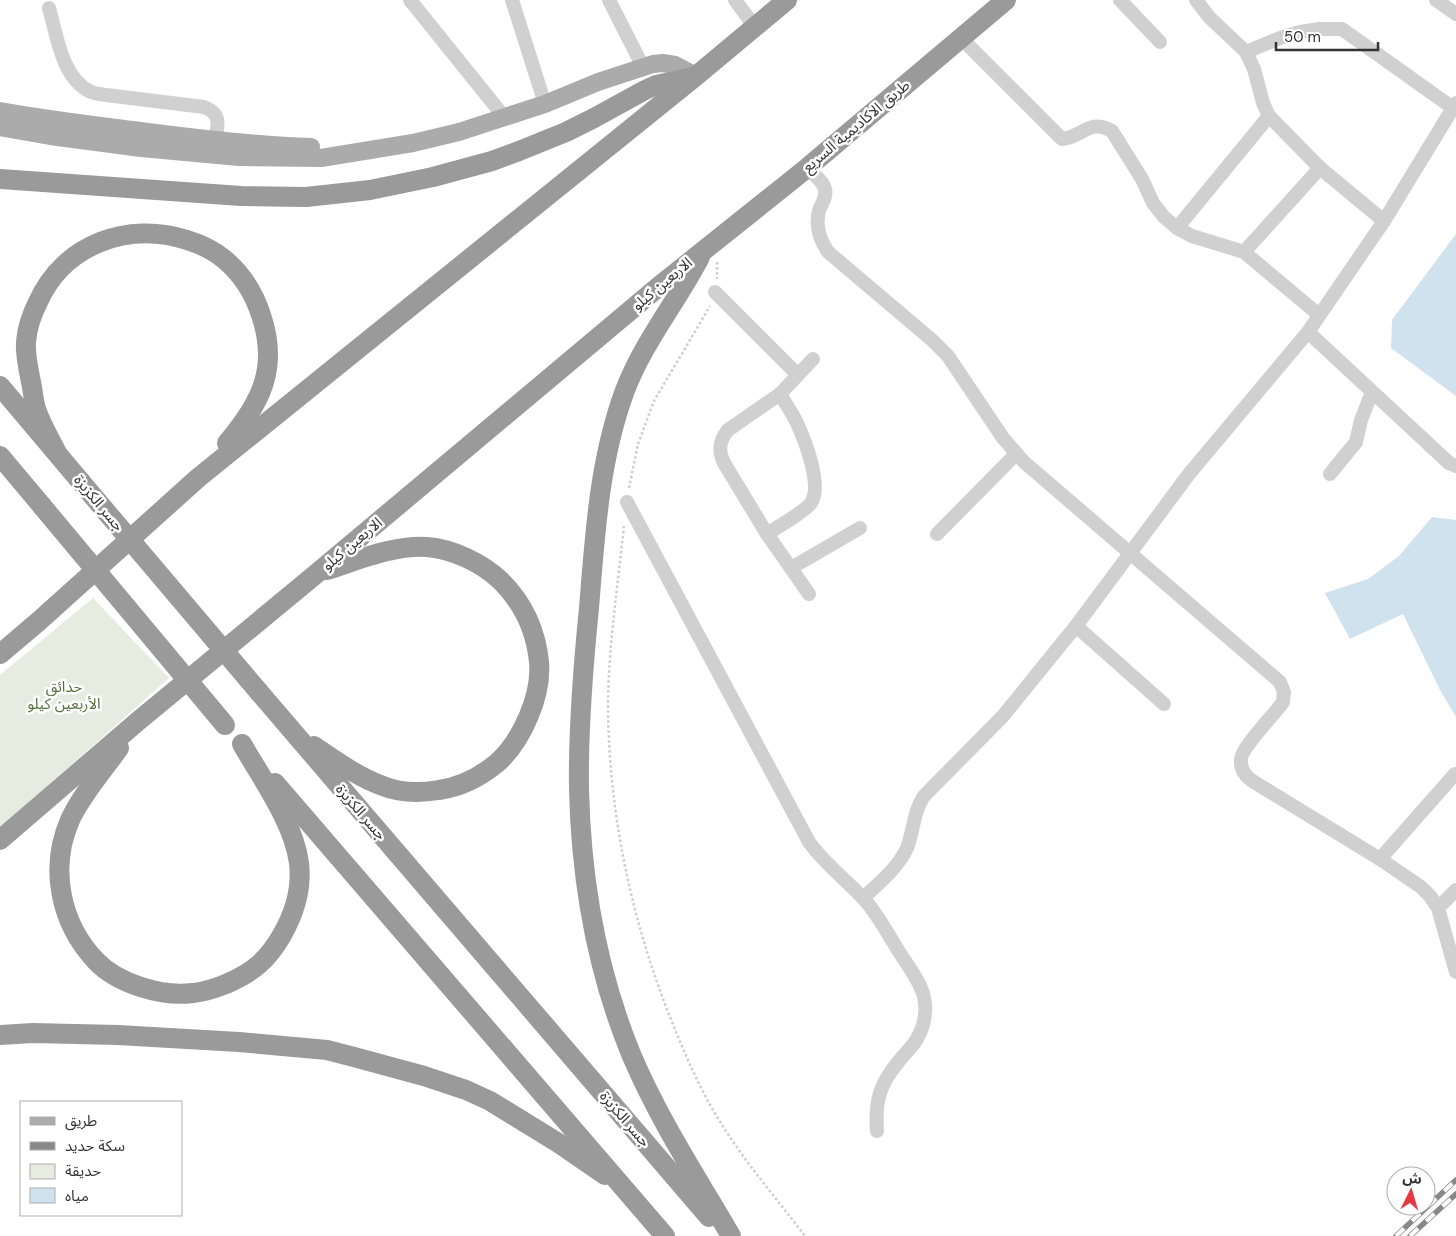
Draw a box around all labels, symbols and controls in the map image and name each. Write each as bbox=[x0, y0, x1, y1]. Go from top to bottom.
scale bar bbox=[1276, 20, 1378, 52]
text: 50 m bbox=[1284, 27, 1321, 47]
street label: طريق الاكاديمية السريع bbox=[798, 75, 915, 178]
street label: الاربعين كيلو bbox=[628, 253, 696, 315]
street label: جسر الكزيزة bbox=[69, 471, 129, 536]
street label: الاربعين كيلو bbox=[318, 513, 386, 575]
park label: حدائق الأربعين كيلو bbox=[27, 677, 101, 714]
street label: جسر الكزيزة bbox=[331, 780, 391, 844]
street label: جسر الكزيزة bbox=[595, 1087, 655, 1151]
legend bbox=[20, 1101, 182, 1216]
text: طريق bbox=[65, 1111, 97, 1131]
text: سكة حديد bbox=[65, 1136, 125, 1156]
text: حديقة bbox=[65, 1161, 101, 1181]
north arrow bbox=[1386, 1166, 1436, 1216]
text: ش bbox=[1402, 1168, 1422, 1188]
text: مياه bbox=[65, 1186, 89, 1206]

